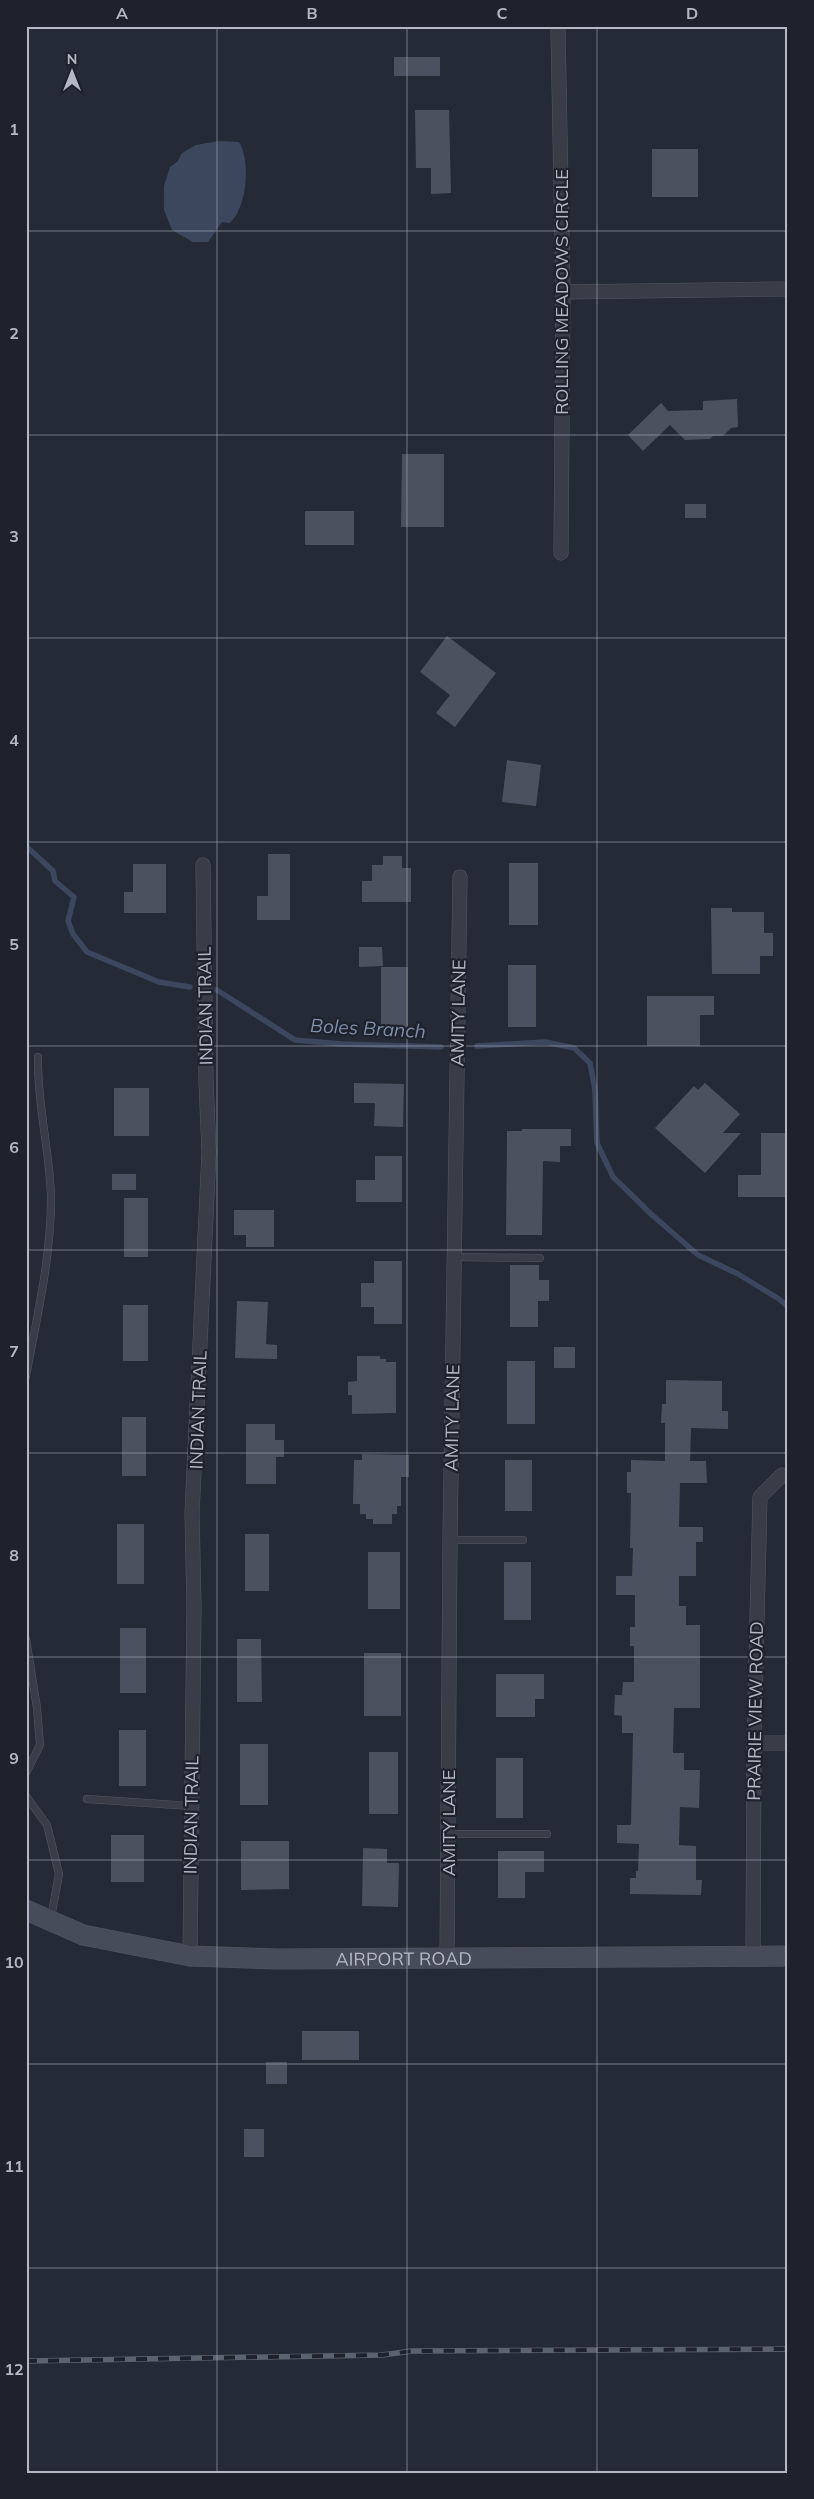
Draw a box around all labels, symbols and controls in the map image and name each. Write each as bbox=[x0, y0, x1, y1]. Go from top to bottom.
text: A bbox=[116, 3, 128, 23]
text: B bbox=[306, 3, 318, 23]
text: C bbox=[497, 3, 508, 23]
text: D bbox=[686, 3, 698, 23]
north arrow bbox=[48, 48, 98, 98]
text: N bbox=[67, 50, 77, 68]
text: 1 bbox=[9, 119, 19, 139]
street label: ROLLING MEADOWS CIRCLE bbox=[550, 169, 573, 415]
text: 2 bbox=[9, 323, 19, 343]
text: 3 bbox=[9, 526, 19, 546]
text: 4 bbox=[9, 730, 19, 750]
text: 5 bbox=[9, 934, 19, 954]
street label: INDIAN TRAIL bbox=[192, 946, 218, 1065]
street label: AMITY LANE bbox=[446, 959, 470, 1067]
water label: Boles Branch bbox=[310, 1013, 426, 1043]
text: 6 bbox=[9, 1137, 19, 1157]
text: 7 bbox=[9, 1341, 19, 1361]
street label: INDIAN TRAIL bbox=[184, 1350, 212, 1470]
street label: AMITY LANE bbox=[440, 1364, 464, 1472]
text: 8 bbox=[9, 1545, 19, 1565]
street label: PRAIRIE VIEW ROAD bbox=[742, 1621, 768, 1801]
text: 9 bbox=[9, 1748, 19, 1768]
street label: INDIAN TRAIL bbox=[178, 1755, 204, 1874]
street label: AMITY LANE bbox=[437, 1770, 460, 1876]
street label: AIRPORT ROAD bbox=[335, 1946, 472, 1970]
text: 10 bbox=[4, 1952, 24, 1972]
text: 11 bbox=[4, 2156, 24, 2176]
text: 12 bbox=[4, 2359, 24, 2379]

